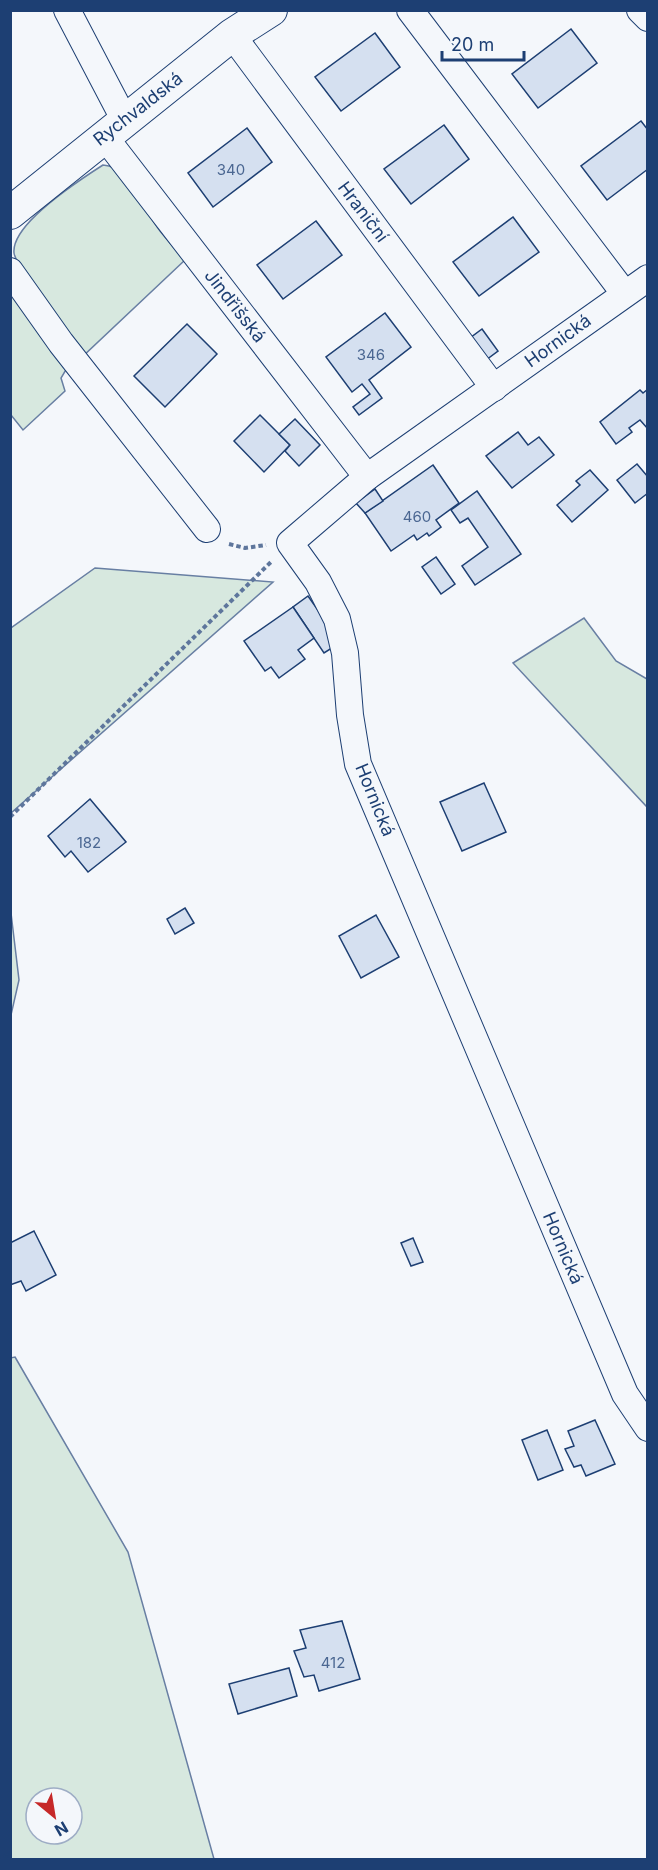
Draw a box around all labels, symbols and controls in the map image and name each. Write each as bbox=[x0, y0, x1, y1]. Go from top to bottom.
scale bar bbox=[442, 24, 524, 62]
text: 20 m bbox=[451, 34, 494, 55]
street label: Rychvaldská bbox=[89, 67, 186, 150]
house number: 340 bbox=[217, 160, 245, 179]
street label: Hraniční bbox=[334, 177, 393, 247]
street label: Jindřišská bbox=[200, 265, 270, 346]
street label: Hornická bbox=[521, 310, 595, 372]
house number: 346 bbox=[357, 345, 385, 364]
house number: 460 bbox=[403, 507, 431, 526]
street label: Hornická bbox=[351, 760, 400, 839]
house number: 182 bbox=[77, 833, 101, 852]
street label: Hornická bbox=[539, 1208, 588, 1287]
house number: 412 bbox=[321, 1653, 345, 1672]
north arrow bbox=[24, 1786, 84, 1846]
text: N bbox=[51, 1817, 72, 1841]

